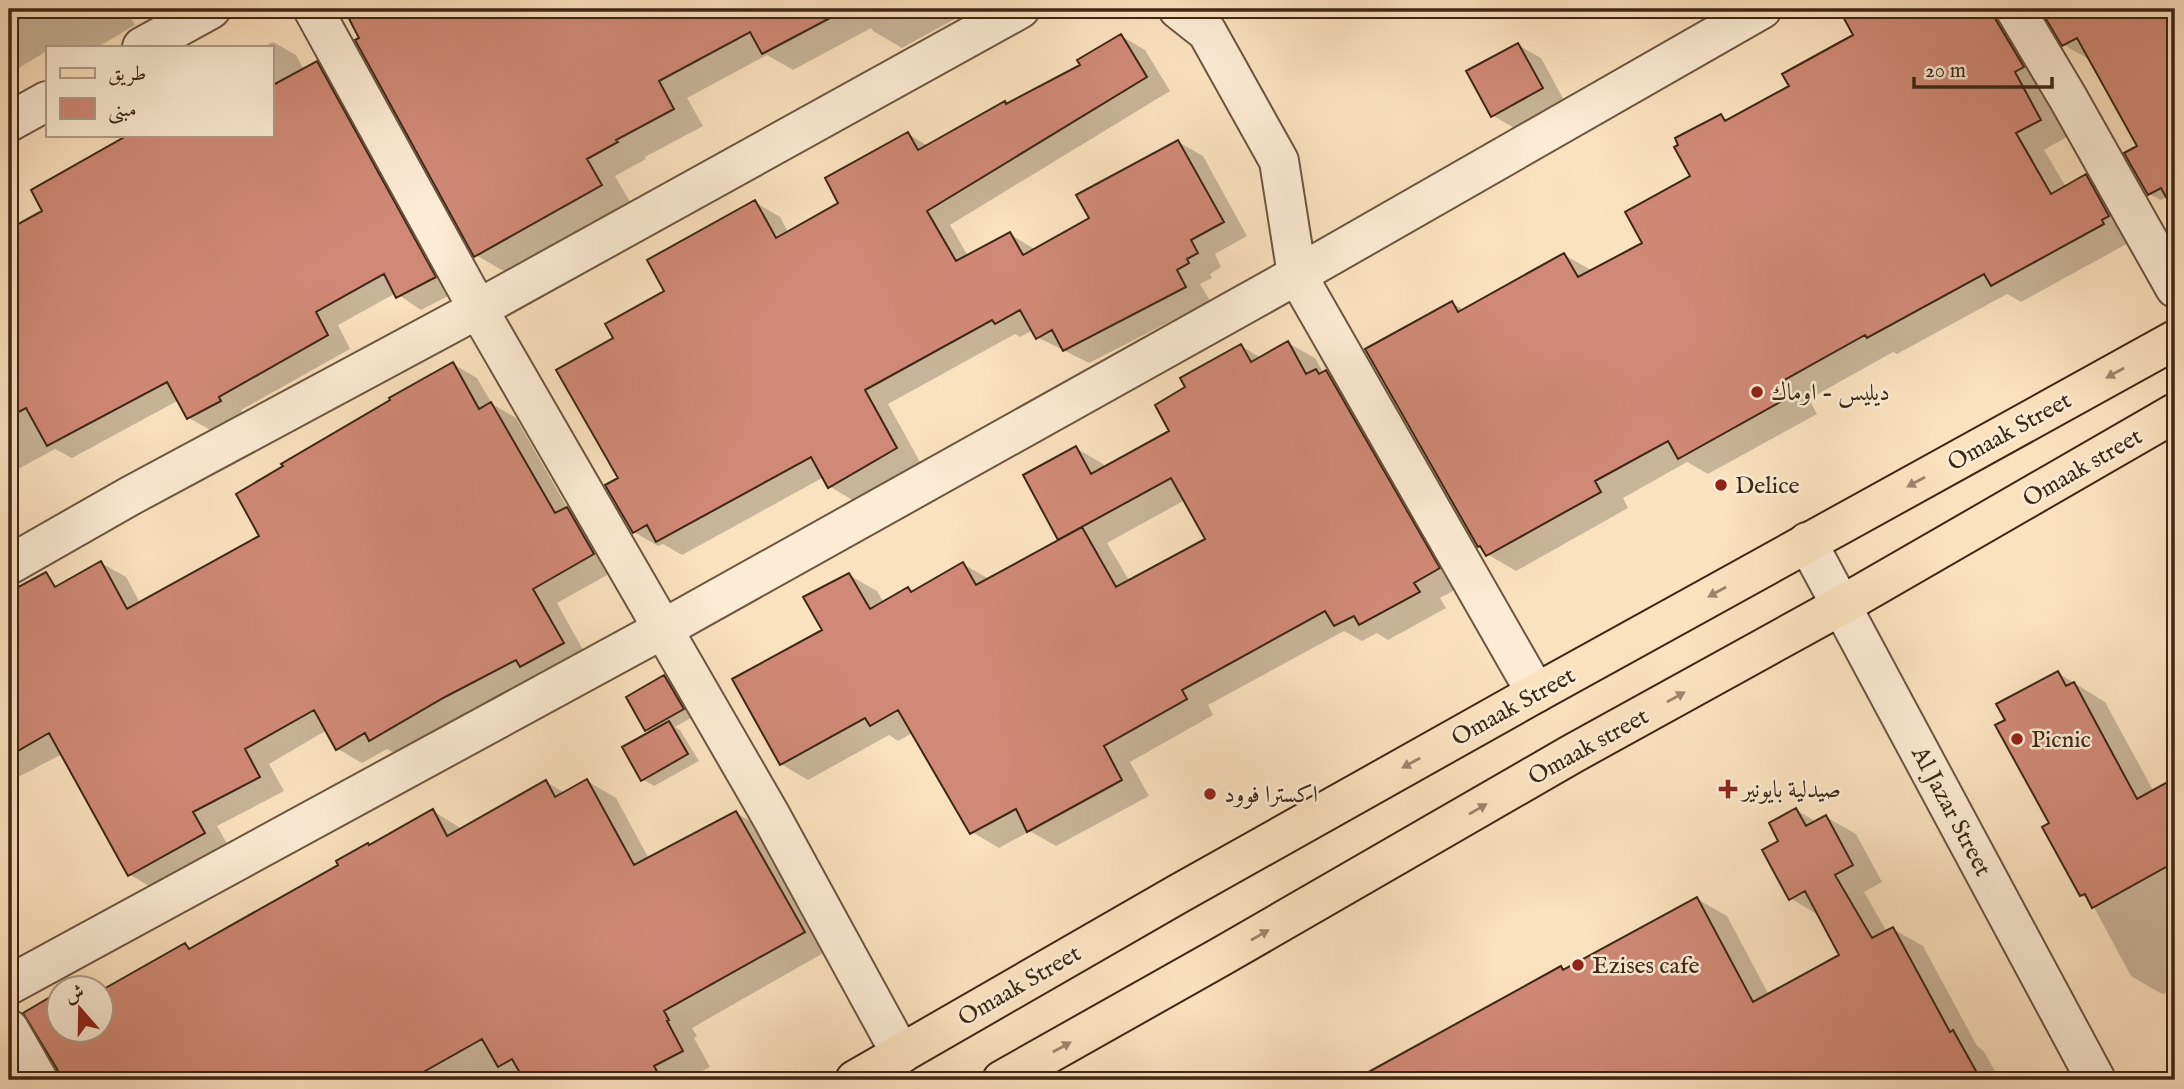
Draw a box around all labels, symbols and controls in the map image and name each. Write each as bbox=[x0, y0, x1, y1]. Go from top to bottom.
legend bbox=[46, 46, 273, 136]
scale bar bbox=[1914, 46, 2053, 90]
text: 20 m bbox=[1925, 58, 1966, 85]
text: طريق bbox=[108, 61, 146, 88]
text: مبنى bbox=[108, 97, 137, 124]
one-way arrow bbox=[2106, 367, 2125, 379]
place label: ديليس - اوماك bbox=[1771, 378, 1890, 409]
marker: ديليس - اوماك bbox=[1749, 384, 1765, 400]
street label: Omaak Street bbox=[1942, 386, 2077, 479]
street label: Omaak street bbox=[2017, 422, 2148, 515]
place label: Delice bbox=[1735, 471, 1800, 502]
one-way arrow bbox=[1906, 476, 1926, 488]
marker: Delice bbox=[1713, 477, 1729, 493]
one-way arrow bbox=[1707, 586, 1727, 598]
street label: Omaak Street bbox=[1446, 661, 1581, 754]
one-way arrow bbox=[1666, 691, 1686, 703]
street label: Omaak street bbox=[1523, 702, 1654, 793]
place label: Picnic bbox=[2031, 725, 2091, 756]
marker: Picnic bbox=[2009, 731, 2025, 747]
street label: Al Jazar Street bbox=[1903, 741, 1998, 882]
one-way arrow bbox=[1402, 757, 1421, 769]
place label: صيدلية بايونير bbox=[1739, 775, 1841, 806]
place label: اكسترا فوود bbox=[1224, 780, 1318, 811]
marker: صيدلية بايونير bbox=[1720, 781, 1736, 797]
marker: اكسترا فوود bbox=[1202, 786, 1218, 802]
one-way arrow bbox=[1468, 803, 1487, 815]
one-way arrow bbox=[1250, 929, 1269, 941]
street label: Omaak Street bbox=[953, 939, 1087, 1034]
place label: Ezises cafe bbox=[1592, 951, 1700, 982]
marker: Ezises cafe bbox=[1570, 957, 1586, 973]
north arrow bbox=[46, 974, 116, 1044]
text: ش bbox=[62, 980, 88, 1009]
one-way arrow bbox=[1052, 1041, 1071, 1053]

